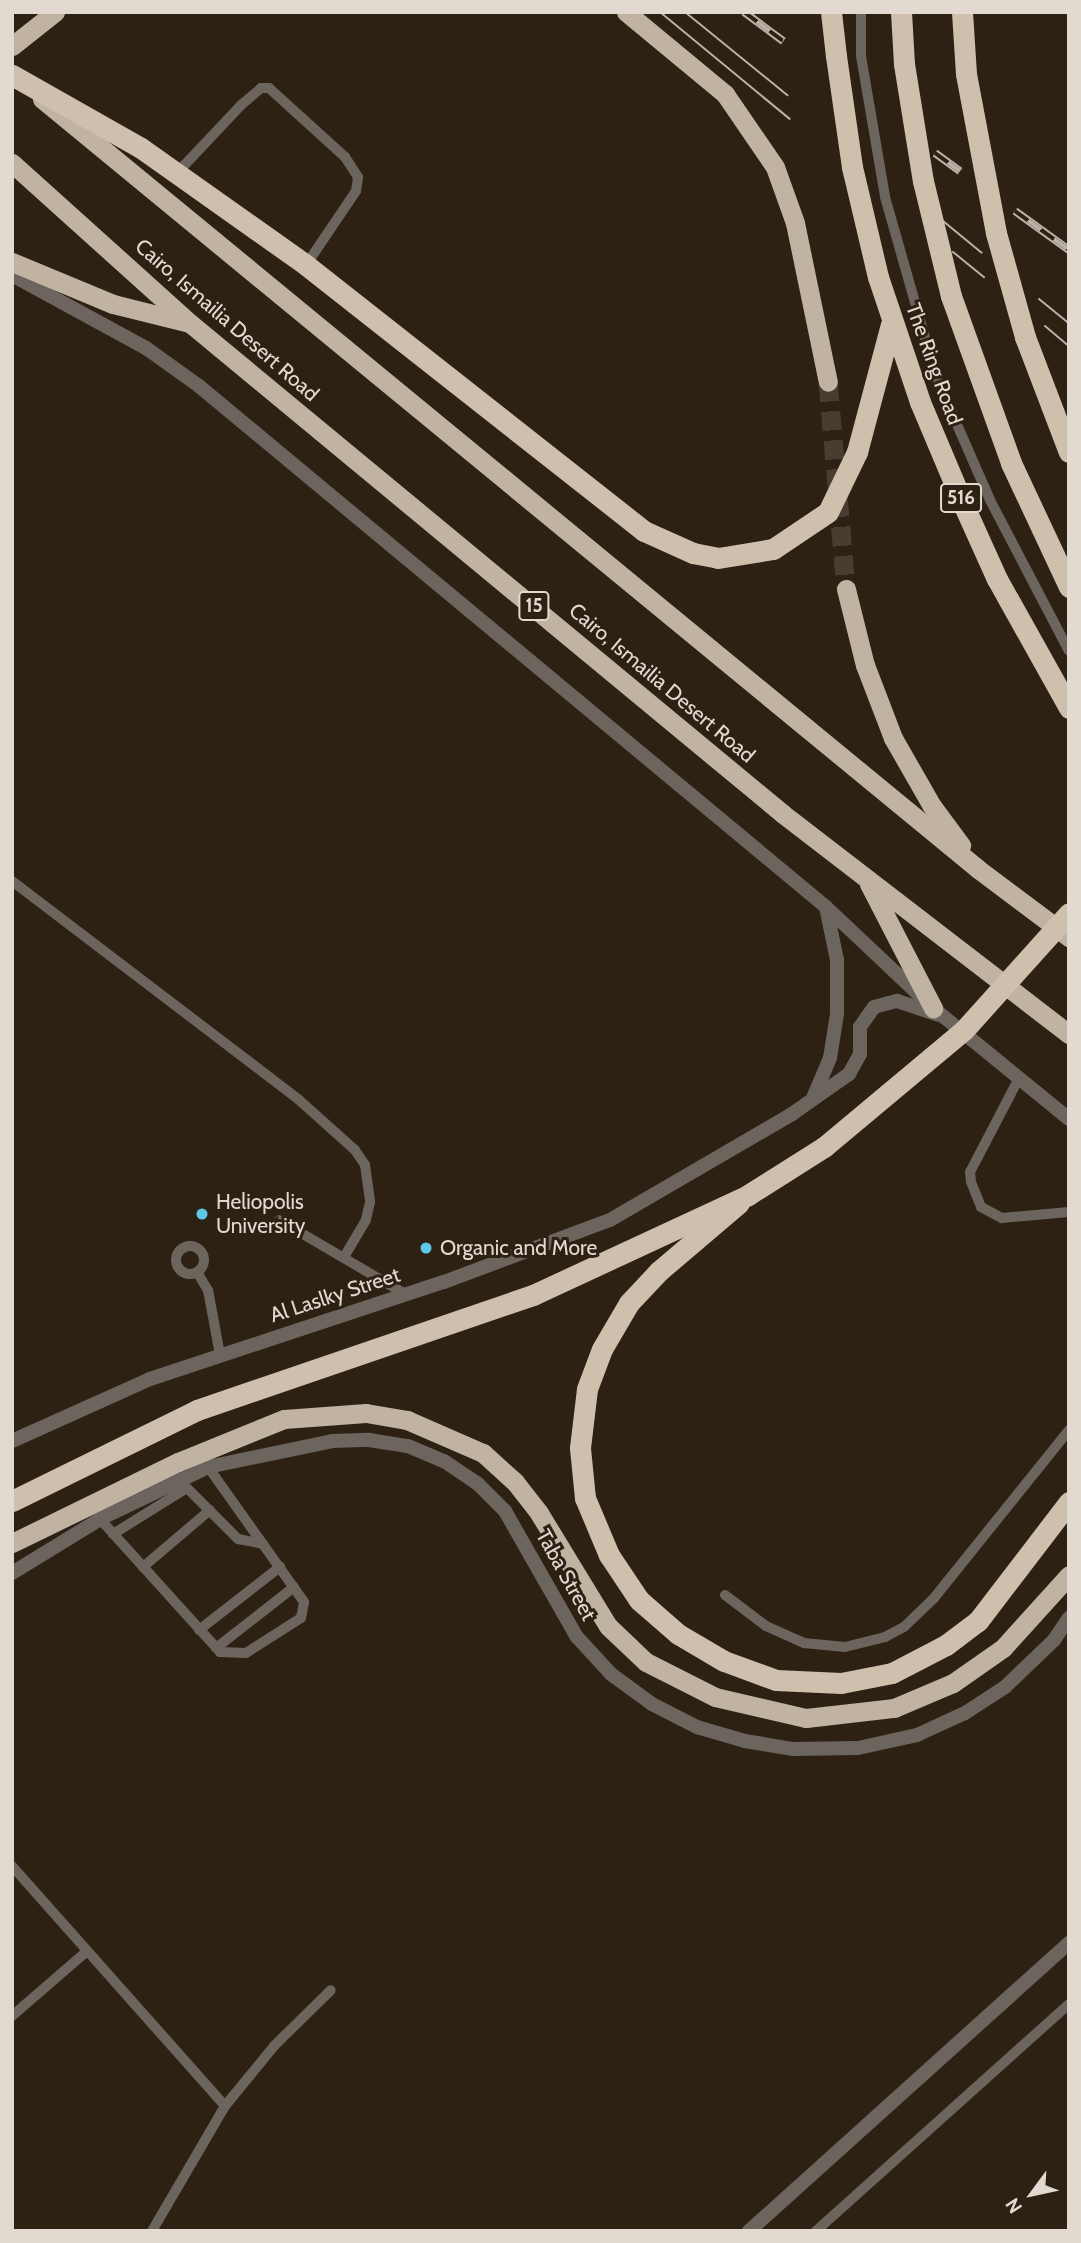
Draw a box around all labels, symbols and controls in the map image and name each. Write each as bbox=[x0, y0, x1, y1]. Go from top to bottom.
street label: Cairo, Ismailia Desert Road bbox=[130, 233, 324, 407]
street label: The Ring Road bbox=[900, 300, 968, 428]
road number: 516 bbox=[940, 482, 982, 513]
road number: 15 bbox=[518, 590, 550, 622]
street label: Cairo, Ismailia Desert Road bbox=[564, 598, 760, 768]
place label: Heliopolis University bbox=[216, 1189, 305, 1239]
marker: Heliopolis University bbox=[194, 1206, 210, 1222]
place label: Organic and More bbox=[440, 1235, 597, 1261]
marker: Organic and More bbox=[418, 1240, 434, 1256]
street label: Al Laslky Street bbox=[267, 1262, 403, 1328]
street label: Taba Street bbox=[531, 1525, 601, 1625]
north arrow bbox=[997, 2159, 1067, 2229]
text: N bbox=[1001, 2194, 1027, 2218]

